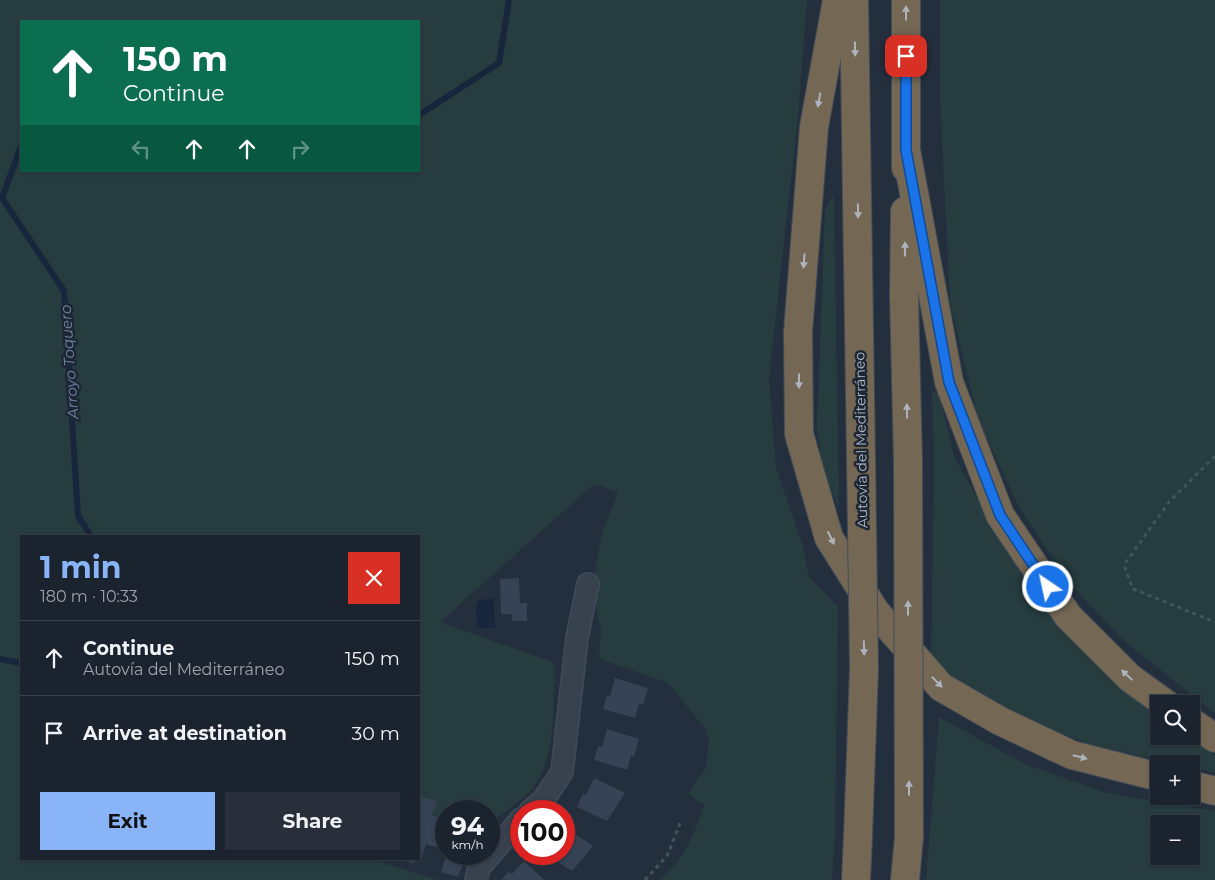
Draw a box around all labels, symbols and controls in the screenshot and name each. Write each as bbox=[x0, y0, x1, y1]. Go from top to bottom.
one-way arrow bbox=[902, 5, 910, 21]
pin bbox=[885, 35, 927, 77]
text: 150 m bbox=[123, 37, 228, 80]
icon: ahead bbox=[40, 40, 105, 105]
one-way arrow bbox=[851, 41, 859, 57]
icon: arrive bbox=[892, 42, 920, 70]
text: Continue bbox=[123, 80, 225, 107]
one-way arrow bbox=[815, 92, 823, 108]
icon: left bbox=[127, 135, 155, 163]
icon: ahead bbox=[180, 135, 208, 163]
icon: ahead bbox=[233, 135, 261, 163]
icon: right bbox=[286, 135, 314, 163]
one-way arrow bbox=[854, 203, 862, 219]
one-way arrow bbox=[901, 240, 909, 256]
one-way arrow bbox=[800, 254, 808, 270]
water label: Arroyo Toquero bbox=[56, 304, 83, 421]
street label: Autovía del Mediterráneo bbox=[850, 351, 872, 528]
one-way arrow bbox=[795, 373, 803, 389]
one-way arrow bbox=[903, 403, 911, 419]
one-way arrow bbox=[827, 531, 835, 545]
text: 1 min bbox=[40, 549, 121, 586]
button: close bbox=[348, 552, 400, 604]
position arrow bbox=[1021, 560, 1073, 612]
text: 180 m · 10:33 bbox=[40, 587, 138, 606]
one-way arrow bbox=[904, 600, 912, 616]
text: Continue bbox=[83, 637, 174, 660]
one-way arrow bbox=[860, 640, 868, 656]
icon: ahead bbox=[40, 644, 68, 672]
text: 150 m bbox=[345, 647, 400, 670]
text: Autovía del Mediterráneo bbox=[83, 660, 285, 679]
one-way arrow bbox=[1121, 669, 1134, 680]
one-way arrow bbox=[931, 676, 943, 688]
map controls bbox=[1150, 695, 1200, 865]
button: search bbox=[1150, 695, 1200, 745]
icon: arrive bbox=[40, 719, 68, 747]
text: Arrive at destination bbox=[83, 722, 287, 745]
text: 30 m bbox=[352, 722, 400, 745]
one-way arrow bbox=[1073, 754, 1088, 762]
button: + bbox=[1150, 755, 1200, 805]
one-way arrow bbox=[905, 780, 913, 796]
button: Exit bbox=[40, 792, 215, 850]
button: Share bbox=[225, 792, 400, 850]
speed limit sign: 100 bbox=[510, 800, 575, 865]
text: 94 bbox=[451, 811, 484, 841]
button: − bbox=[1150, 815, 1200, 865]
text: km/h bbox=[451, 837, 484, 852]

